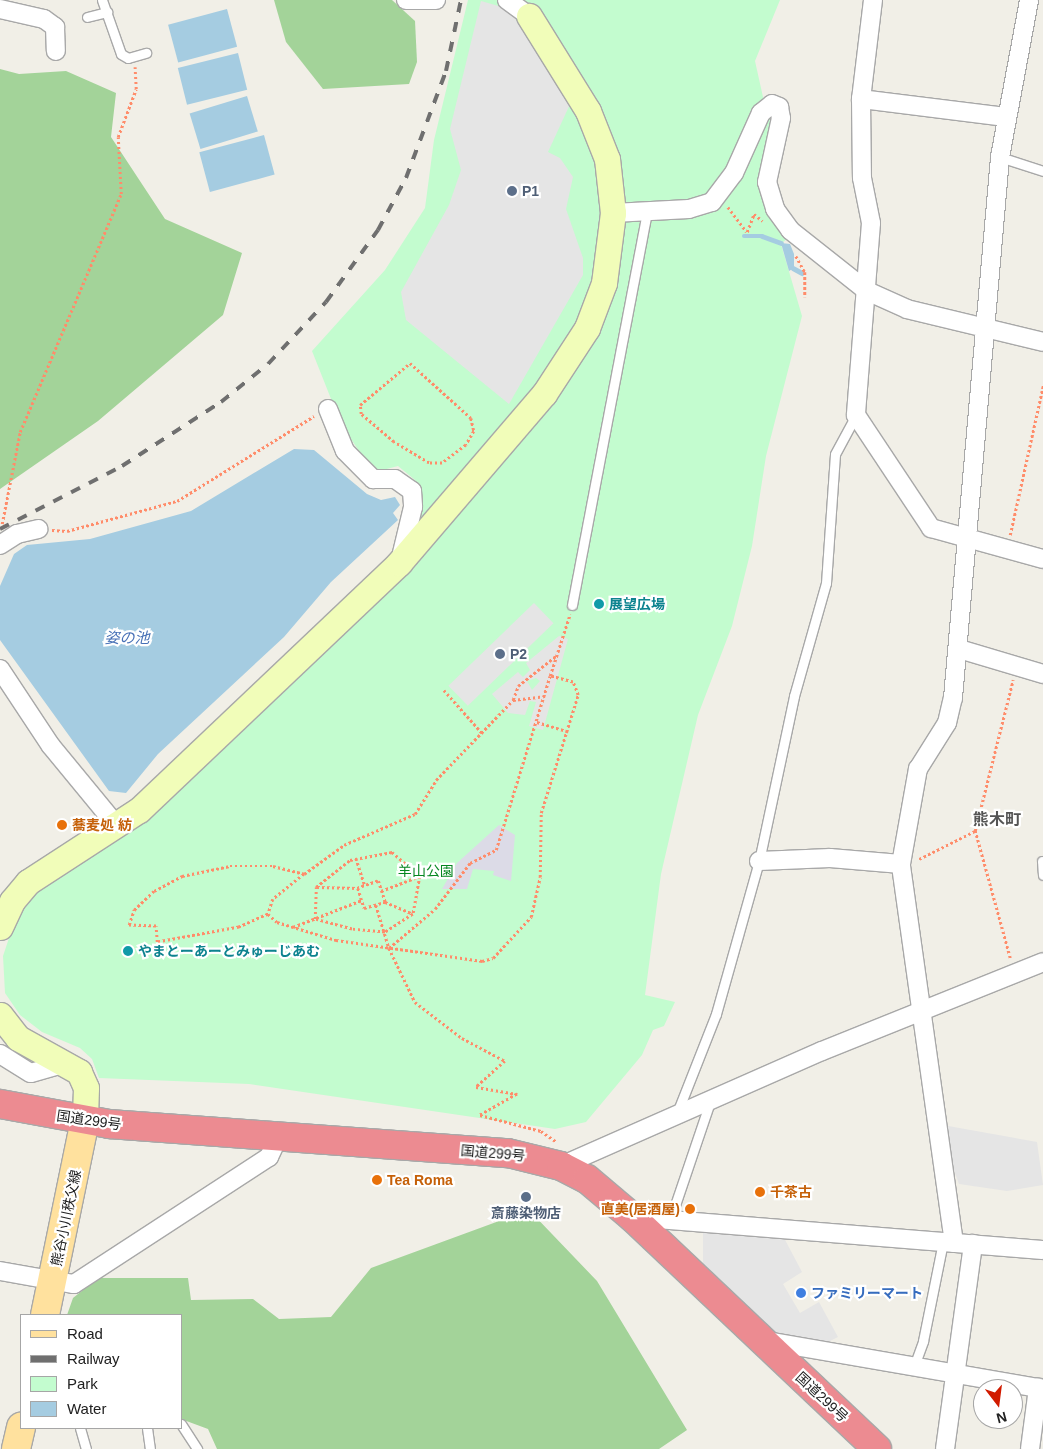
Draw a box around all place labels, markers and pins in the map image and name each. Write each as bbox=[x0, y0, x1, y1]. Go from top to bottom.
place label: P1 bbox=[522, 183, 539, 199]
marker: P1 bbox=[506, 185, 518, 197]
place label: 展望広場 bbox=[609, 596, 665, 612]
marker: 展望広場 bbox=[593, 598, 605, 610]
place label: P2 bbox=[510, 646, 527, 662]
marker: P2 bbox=[494, 648, 506, 660]
place label: 蕎麦処 紡 bbox=[72, 817, 132, 833]
marker: 蕎麦処 紡 bbox=[56, 819, 68, 831]
place label: やまとーあーとみゅーじあむ bbox=[138, 943, 320, 959]
marker: やまとーあーとみゅーじあむ bbox=[122, 945, 134, 957]
place label: Tea Roma bbox=[387, 1172, 453, 1188]
marker: Tea Roma bbox=[371, 1174, 383, 1186]
place label: 千茶古 bbox=[770, 1184, 812, 1200]
marker: 千茶古 bbox=[754, 1186, 766, 1198]
marker: 斎藤染物店 bbox=[520, 1191, 532, 1203]
place label: 直美(居酒屋) bbox=[601, 1201, 680, 1217]
marker: 直美(居酒屋) bbox=[684, 1203, 696, 1215]
place label: 斎藤染物店 bbox=[491, 1205, 561, 1221]
place label: ファミリーマート bbox=[811, 1285, 923, 1301]
marker: ファミリーマート bbox=[795, 1287, 807, 1299]

